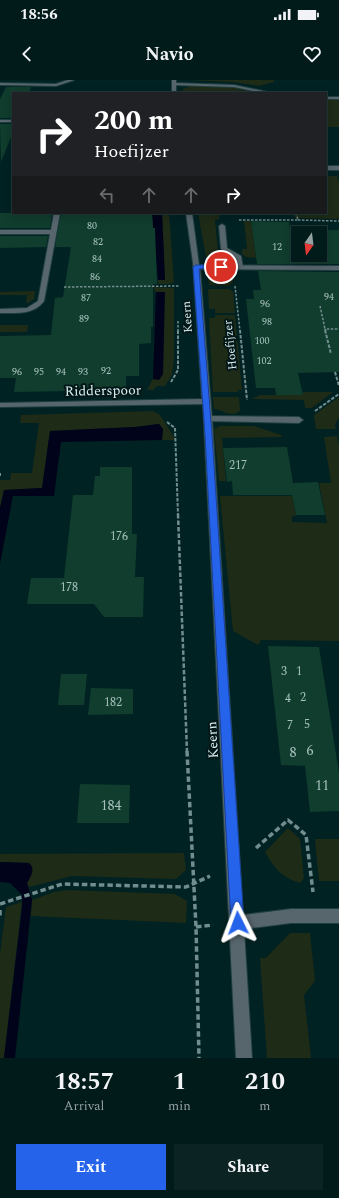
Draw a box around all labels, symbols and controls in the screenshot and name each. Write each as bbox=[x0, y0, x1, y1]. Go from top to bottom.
text: 18:56 bbox=[20, 3, 58, 26]
text: Navio bbox=[145, 41, 194, 68]
icon: back bbox=[16, 43, 38, 65]
icon: heart bbox=[301, 43, 323, 65]
text: 200 m bbox=[94, 99, 173, 142]
icon: right bbox=[28, 108, 80, 160]
text: Hoefijzer bbox=[94, 138, 169, 165]
icon: left bbox=[96, 184, 118, 206]
icon: ahead bbox=[138, 184, 160, 206]
icon: ahead bbox=[180, 184, 202, 206]
icon: right bbox=[222, 184, 244, 206]
house number: 80 bbox=[87, 218, 97, 234]
north arrow bbox=[291, 226, 327, 262]
map controls bbox=[291, 226, 327, 262]
house number: 82 bbox=[93, 234, 103, 250]
house number: 12 bbox=[272, 239, 282, 255]
pin bbox=[204, 250, 238, 284]
house number: 84 bbox=[92, 251, 102, 267]
icon: arrive bbox=[210, 256, 232, 278]
house number: 86 bbox=[90, 269, 100, 285]
house number: 94 bbox=[324, 289, 334, 305]
house number: 87 bbox=[81, 290, 91, 306]
house number: 96 bbox=[260, 296, 270, 312]
street label: Keern bbox=[177, 300, 198, 333]
house number: 89 bbox=[79, 311, 89, 327]
house number: 98 bbox=[262, 314, 272, 330]
street label: Hoefijzer bbox=[218, 319, 243, 371]
house number: 100 bbox=[255, 333, 270, 349]
house number: 102 bbox=[257, 353, 272, 369]
house number: 92 bbox=[101, 363, 111, 379]
house number: 96 bbox=[12, 364, 22, 380]
house number: 95 bbox=[34, 364, 44, 380]
house number: 94 bbox=[56, 364, 66, 380]
house number: 93 bbox=[78, 364, 88, 380]
street label: Ridderspoor bbox=[65, 379, 142, 402]
house number: 217 bbox=[229, 456, 247, 475]
house number: 176 bbox=[110, 527, 128, 546]
house number: 178 bbox=[60, 578, 78, 597]
house number: 3 bbox=[281, 662, 287, 681]
house number: 1 bbox=[296, 662, 302, 681]
house number: 2 bbox=[300, 688, 306, 707]
house number: 4 bbox=[285, 689, 291, 708]
house number: 182 bbox=[104, 693, 122, 712]
house number: 5 bbox=[304, 715, 310, 734]
house number: 7 bbox=[287, 716, 293, 735]
street label: Keern bbox=[201, 721, 224, 759]
house number: 6 bbox=[307, 740, 314, 761]
house number: 8 bbox=[290, 742, 297, 763]
house number: 11 bbox=[315, 775, 329, 796]
house number: 184 bbox=[101, 795, 122, 816]
position arrow bbox=[217, 902, 259, 944]
text: 18:57 bbox=[54, 1064, 114, 1100]
text: 1 bbox=[173, 1064, 186, 1100]
text: 210 bbox=[245, 1064, 285, 1100]
text: Arrival bbox=[64, 1096, 104, 1116]
text: min bbox=[168, 1096, 191, 1116]
text: m bbox=[259, 1096, 270, 1116]
button: Exit bbox=[16, 1144, 166, 1190]
button: Share bbox=[174, 1144, 323, 1190]

